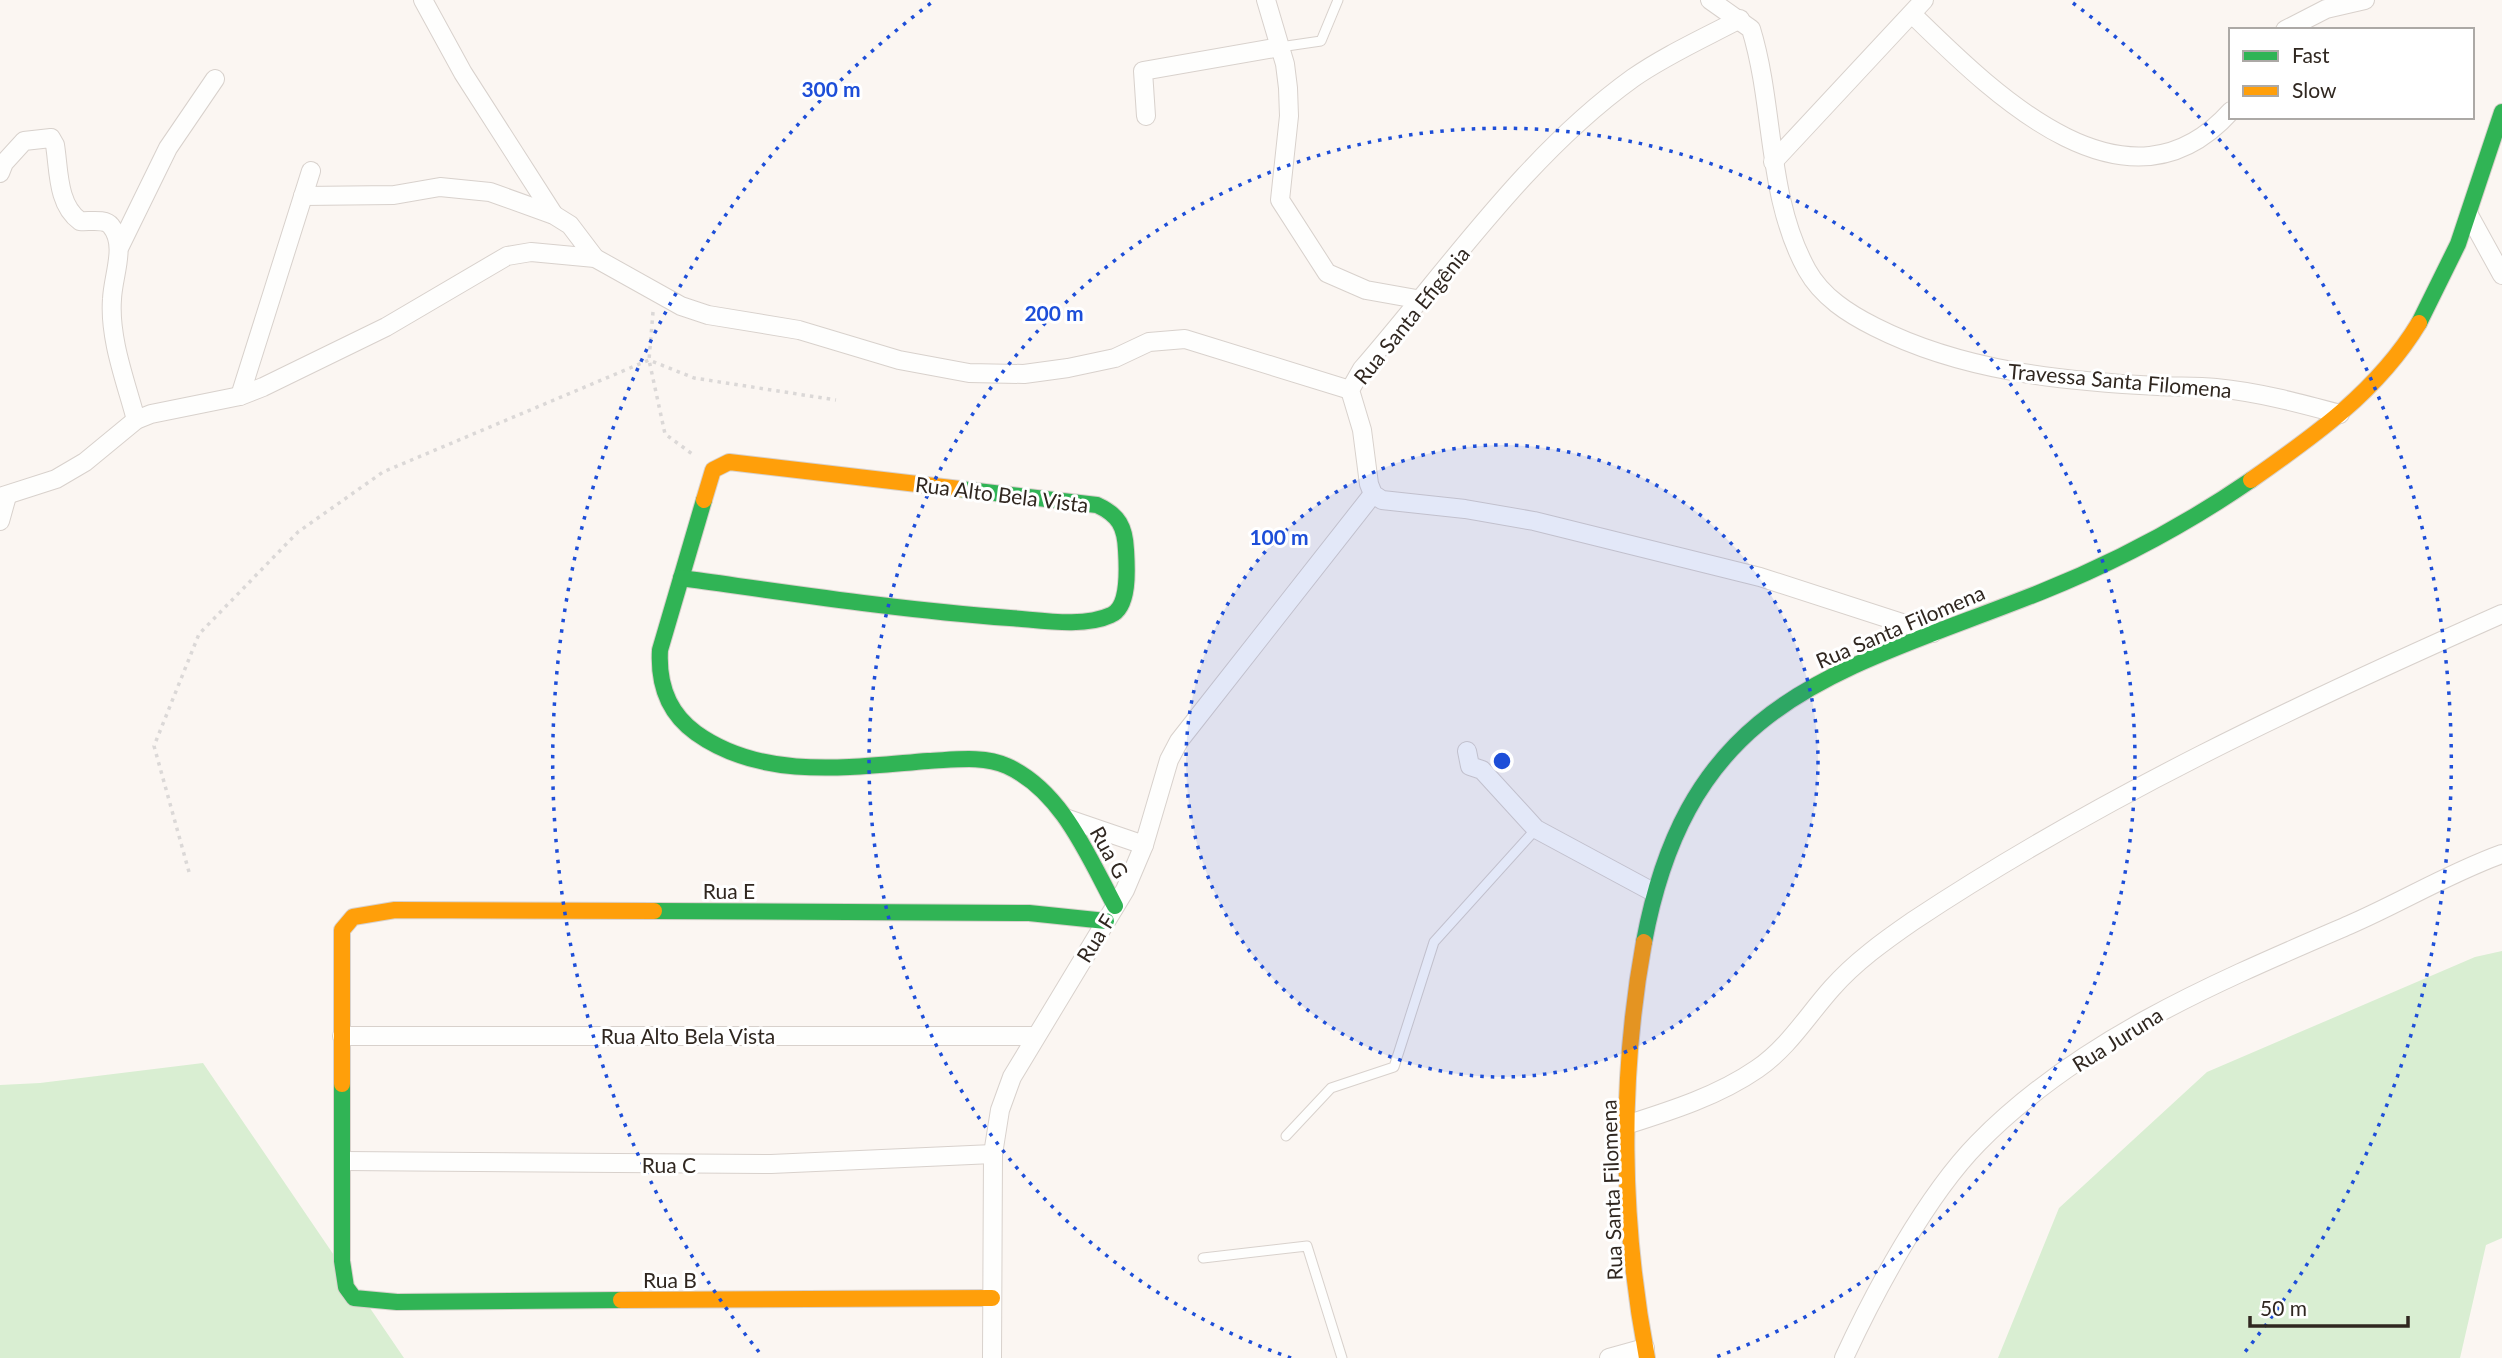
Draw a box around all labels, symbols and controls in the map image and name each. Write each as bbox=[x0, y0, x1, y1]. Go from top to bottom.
legend bbox=[2229, 28, 2474, 119]
text: Fast bbox=[2292, 42, 2330, 67]
text: 300 m bbox=[801, 76, 861, 101]
text: Slow bbox=[2292, 77, 2337, 102]
street label: Rua Santa Efigênia bbox=[1348, 241, 1474, 389]
text: 200 m bbox=[1024, 300, 1084, 325]
street label: Travessa Santa Filomena bbox=[2007, 358, 2233, 402]
street label: Rua Alto Bela Vista bbox=[914, 471, 1090, 517]
text: 100 m bbox=[1249, 524, 1309, 549]
street label: Rua Santa Filomena bbox=[1812, 579, 1988, 673]
centre of rings bbox=[1490, 749, 1514, 773]
street label: Rua G bbox=[1086, 822, 1134, 882]
street label: Rua E bbox=[703, 878, 755, 903]
street label: Rua F bbox=[1071, 909, 1119, 967]
street label: Rua Juruna bbox=[2067, 1002, 2167, 1076]
street label: Rua Alto Bela Vista bbox=[601, 1023, 775, 1048]
street label: Rua Santa Filomena bbox=[1595, 1099, 1627, 1281]
street label: Rua C bbox=[642, 1152, 696, 1177]
street label: Rua B bbox=[643, 1267, 697, 1292]
scale bar bbox=[2250, 1284, 2408, 1328]
text: 50 m bbox=[2260, 1295, 2307, 1320]

